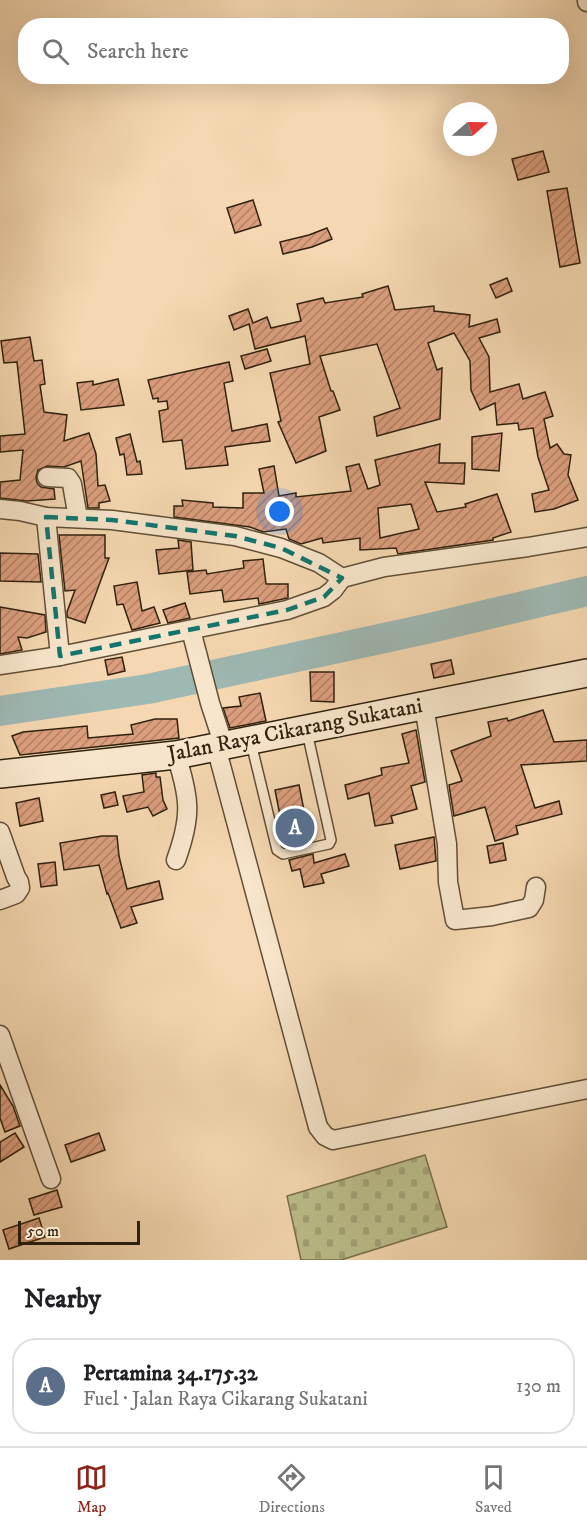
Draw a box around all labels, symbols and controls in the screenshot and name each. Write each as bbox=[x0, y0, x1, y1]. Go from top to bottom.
search box bbox=[18, 18, 569, 84]
icon: search bbox=[39, 35, 72, 68]
text: Search here bbox=[87, 38, 189, 65]
north arrow bbox=[443, 102, 497, 156]
your location bbox=[265, 497, 294, 526]
street label: Jalan Raya Cikarang Sukatani bbox=[163, 692, 425, 768]
pin: A bbox=[276, 806, 314, 850]
scale bar bbox=[18, 1218, 140, 1246]
text: 50 m bbox=[27, 1221, 59, 1241]
text: Nearby bbox=[24, 1283, 101, 1316]
text: Pertamina 34.175.32 bbox=[83, 1360, 258, 1387]
text: A bbox=[39, 1374, 52, 1399]
text: 130 m bbox=[516, 1374, 561, 1399]
text: Fuel · Jalan Raya Cikarang Sukatani bbox=[83, 1387, 368, 1412]
tab: Map bbox=[75, 1461, 108, 1517]
tab: Directions bbox=[258, 1461, 325, 1517]
tab: Saved bbox=[475, 1461, 512, 1517]

